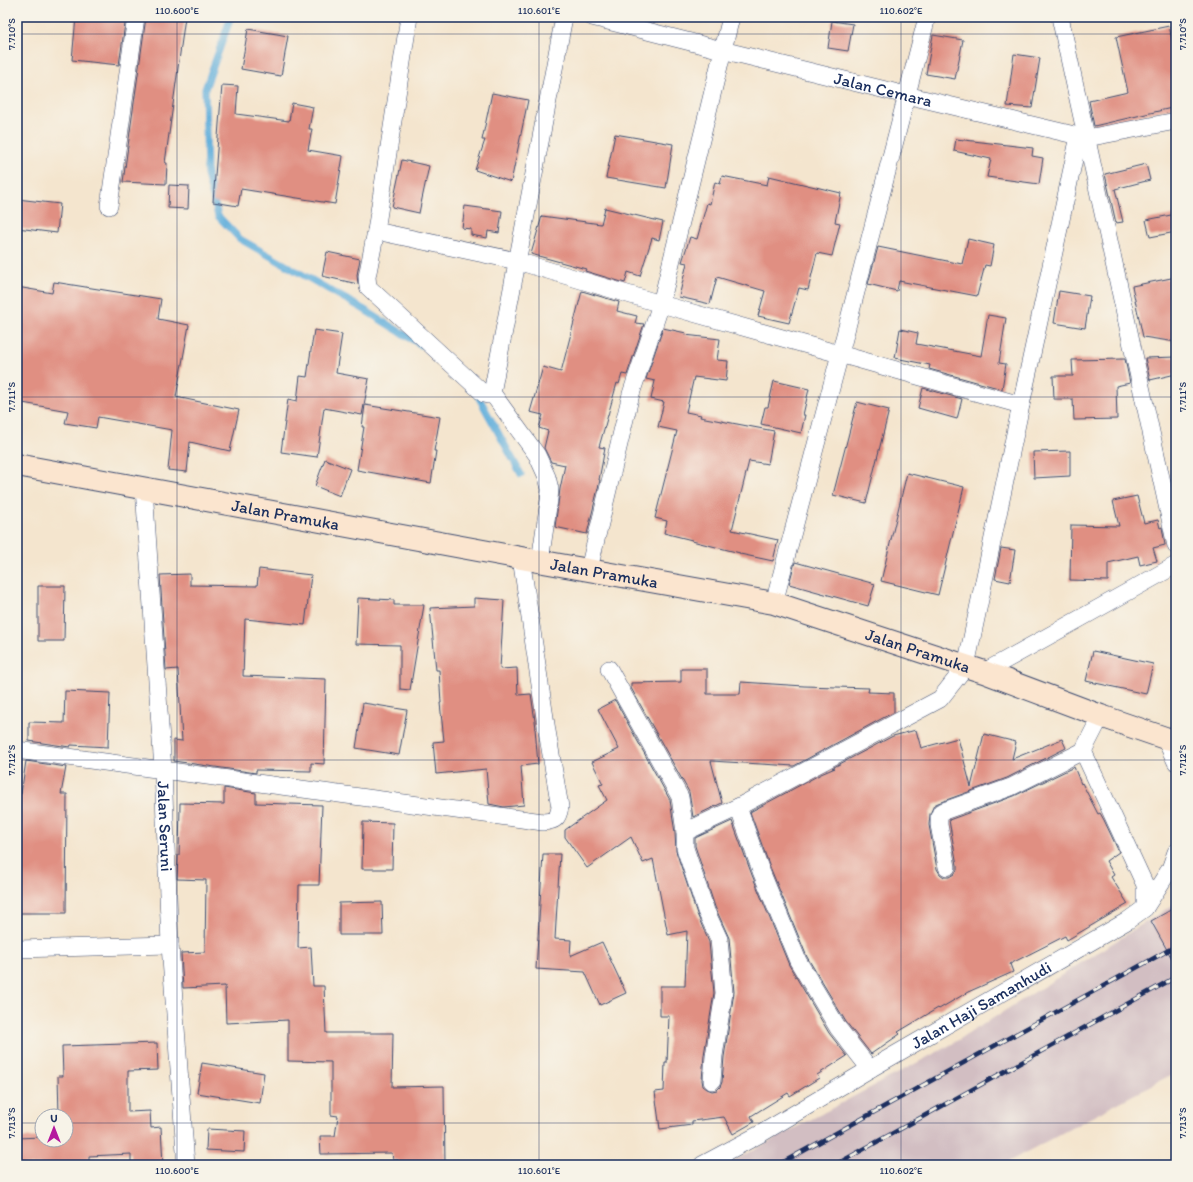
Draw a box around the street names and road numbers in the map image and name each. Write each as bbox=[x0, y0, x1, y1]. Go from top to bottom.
street label: Jalan Cemara bbox=[832, 68, 934, 111]
street label: Jalan Pramuka bbox=[230, 495, 341, 534]
street label: Jalan Pramuka bbox=[549, 553, 660, 592]
street label: Jalan Pramuka bbox=[863, 624, 973, 677]
street label: Jalan Seruni bbox=[153, 781, 177, 872]
street label: Jalan Haji Samanhudi bbox=[908, 957, 1055, 1053]

